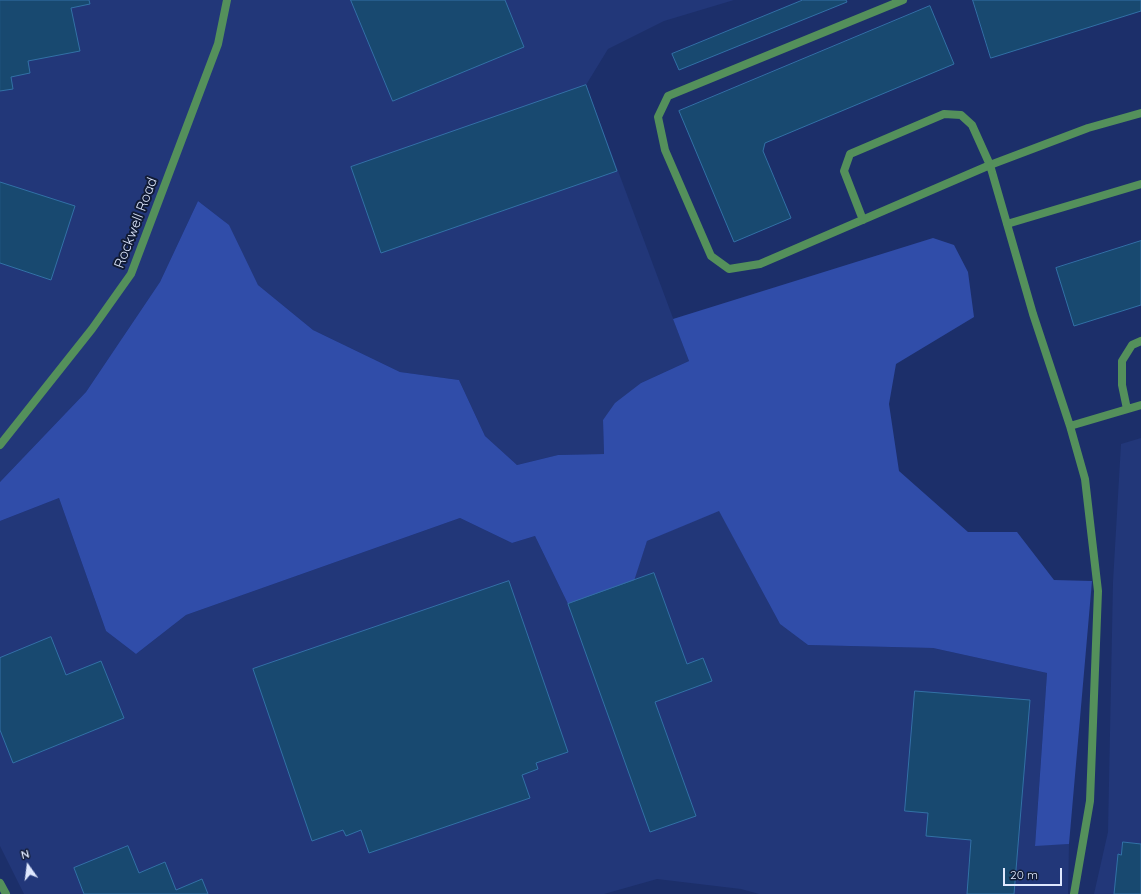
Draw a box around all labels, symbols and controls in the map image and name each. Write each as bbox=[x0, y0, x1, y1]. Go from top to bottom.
street label: Rockwell Road bbox=[111, 175, 161, 271]
north arrow bbox=[8, 846, 48, 886]
text: N bbox=[19, 847, 31, 862]
scale bar bbox=[1005, 860, 1064, 886]
text: 20 m bbox=[1010, 867, 1038, 882]

